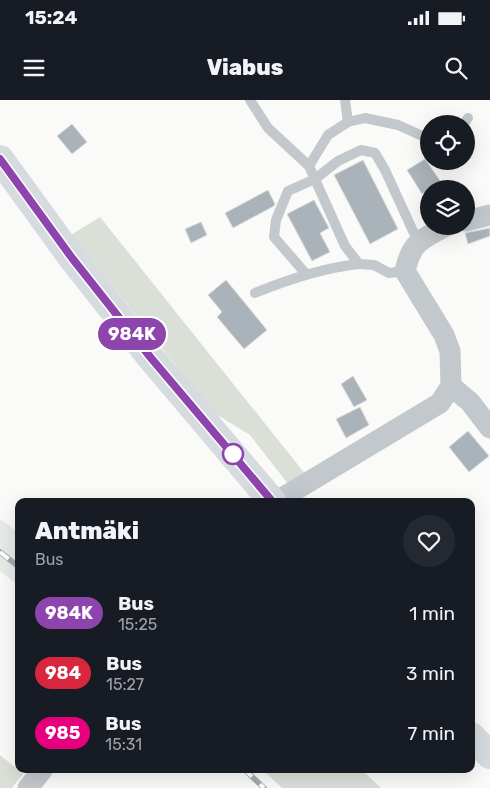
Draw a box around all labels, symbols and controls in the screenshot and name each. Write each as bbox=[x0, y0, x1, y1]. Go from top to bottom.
text: 15:24 bbox=[25, 6, 78, 29]
icon: menu bbox=[20, 54, 48, 82]
text: Viabus bbox=[207, 54, 283, 81]
icon: search bbox=[442, 54, 470, 82]
map controls bbox=[420, 115, 475, 235]
button: locate bbox=[420, 115, 475, 170]
button: layers bbox=[420, 180, 475, 235]
line badge: 984K bbox=[97, 318, 167, 350]
text: 984K bbox=[108, 323, 156, 345]
unlabelled marker bbox=[222, 443, 244, 465]
button: heart bbox=[403, 515, 455, 567]
text: Antmäki bbox=[35, 517, 139, 545]
text: Bus bbox=[35, 550, 63, 569]
text: Bus bbox=[118, 592, 154, 615]
text: 984K bbox=[45, 602, 93, 624]
text: 1 min bbox=[409, 602, 455, 625]
text: 15:25 bbox=[118, 615, 157, 634]
text: Bus bbox=[106, 652, 142, 675]
text: 984 bbox=[45, 662, 81, 684]
text: 3 min bbox=[406, 662, 455, 685]
text: 15:27 bbox=[106, 675, 144, 694]
text: Bus bbox=[105, 712, 141, 735]
text: 985 bbox=[45, 722, 80, 744]
text: 7 min bbox=[408, 722, 455, 745]
text: 15:31 bbox=[105, 735, 142, 754]

